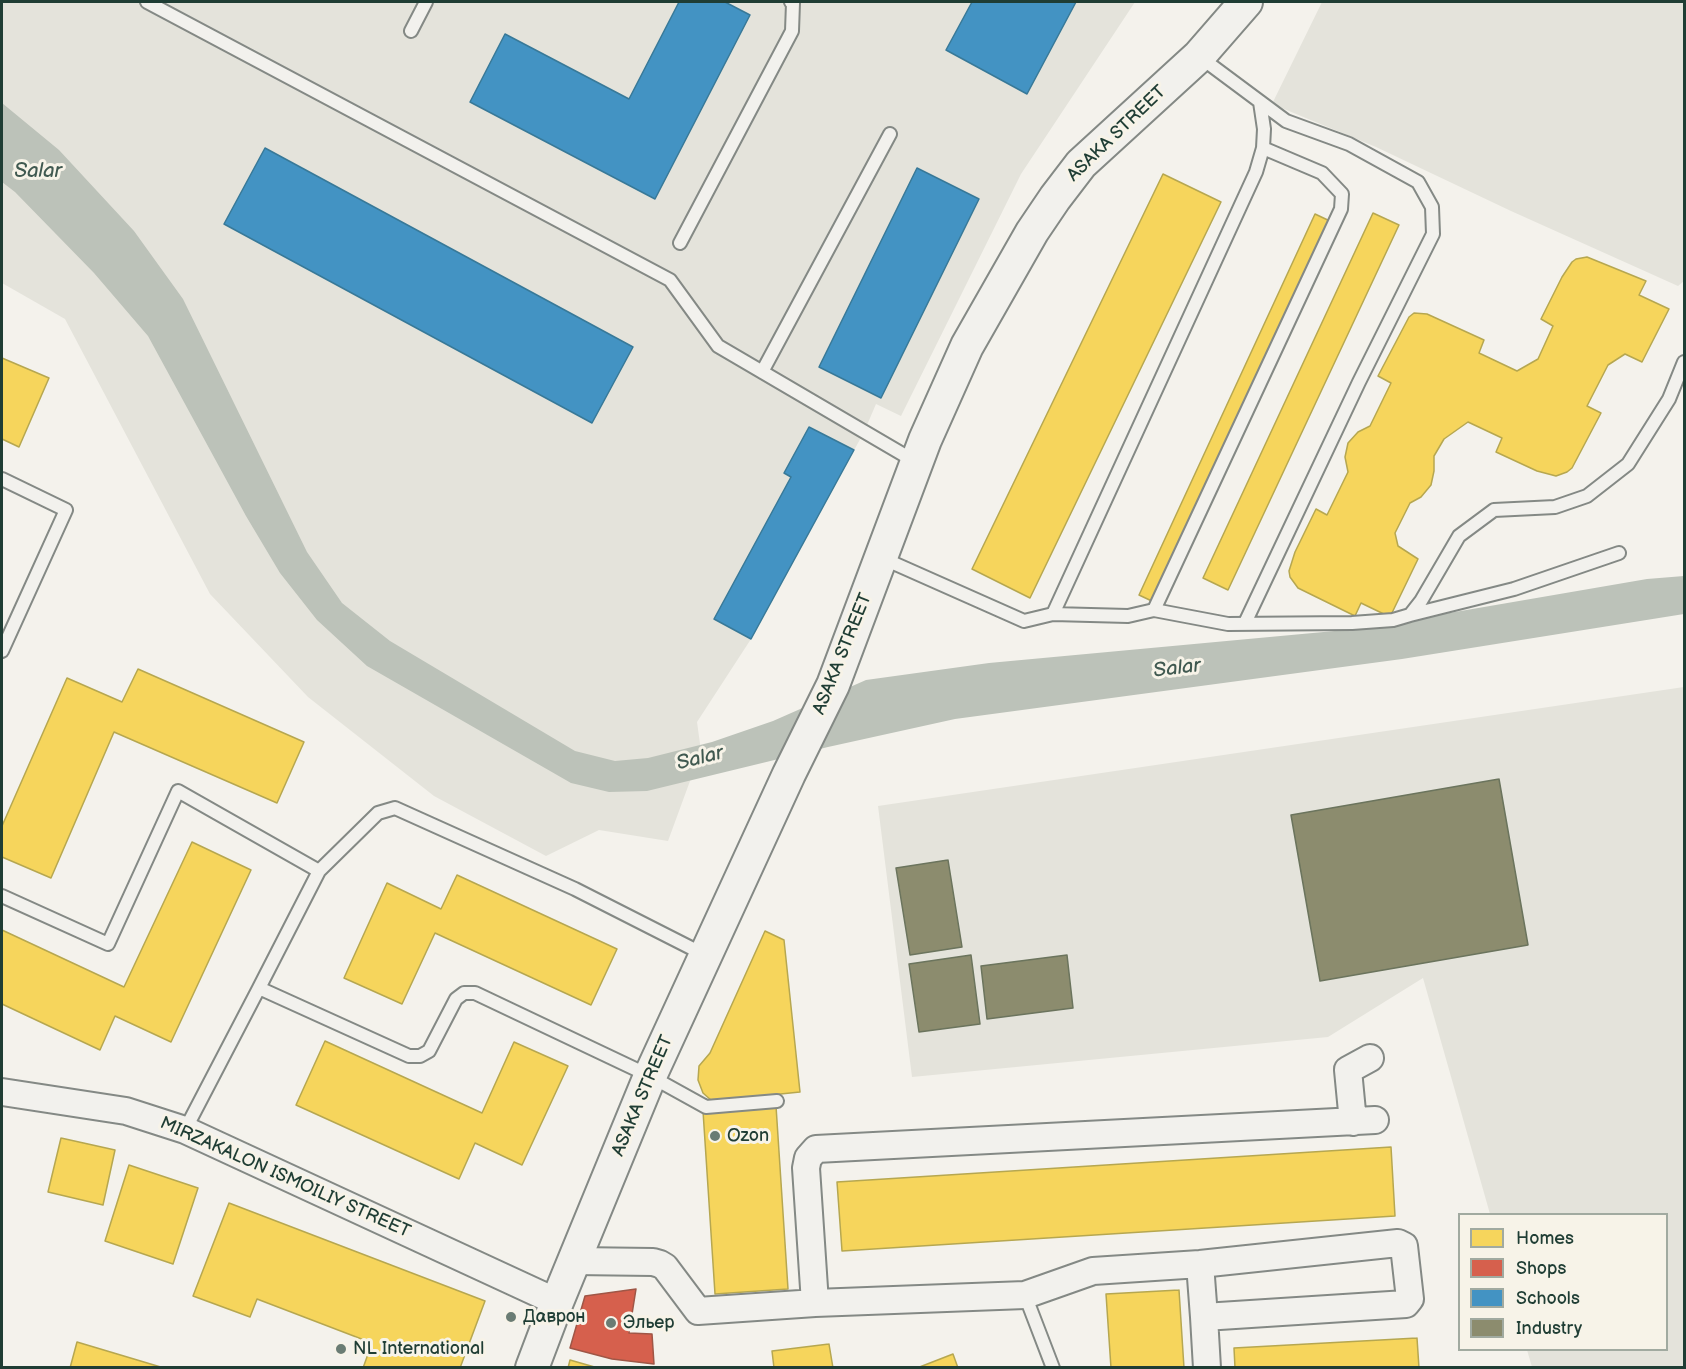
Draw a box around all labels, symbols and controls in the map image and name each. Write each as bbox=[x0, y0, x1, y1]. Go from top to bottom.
street label: ASAKA STREET bbox=[1063, 81, 1171, 187]
water label: Salar bbox=[14, 160, 62, 184]
street label: ASAKA STREET bbox=[809, 590, 877, 718]
water label: Salar bbox=[1152, 654, 1202, 684]
water label: Salar bbox=[674, 742, 726, 776]
street label: ASAKA STREET bbox=[608, 1032, 678, 1160]
street label: MIRZAKALON ISMOILIY STREET bbox=[156, 1113, 414, 1243]
place label: Ozon bbox=[727, 1125, 769, 1147]
marker: Ozon bbox=[708, 1129, 722, 1143]
legend bbox=[1458, 1213, 1668, 1351]
text: Homes bbox=[1516, 1228, 1574, 1249]
text: Shops bbox=[1516, 1258, 1566, 1279]
text: Schools bbox=[1516, 1288, 1580, 1309]
place label: Даврон bbox=[523, 1306, 586, 1328]
marker: Даврон bbox=[504, 1310, 518, 1324]
place label: Эльер bbox=[623, 1312, 675, 1334]
marker: Эльер bbox=[604, 1316, 618, 1330]
text: Industry bbox=[1516, 1318, 1582, 1339]
place label: NL International bbox=[353, 1338, 484, 1360]
marker: NL International bbox=[334, 1342, 348, 1356]

